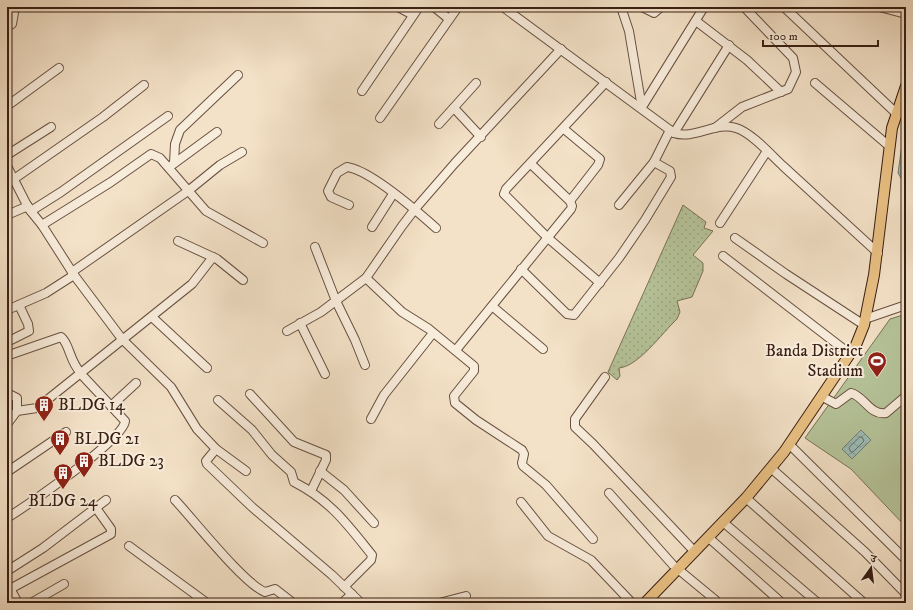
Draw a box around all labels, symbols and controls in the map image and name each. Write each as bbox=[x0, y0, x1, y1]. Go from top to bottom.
scale bar bbox=[763, 22, 878, 48]
text: 100 m bbox=[769, 29, 798, 44]
place label: Banda District Stadium bbox=[765, 340, 864, 382]
sports icon: Banda District Stadium bbox=[866, 350, 888, 378]
building icon: BLDG 14 bbox=[33, 394, 55, 422]
place label: BLDG 14 bbox=[58, 394, 126, 416]
building icon: BLDG 21 bbox=[49, 428, 71, 456]
place label: BLDG 21 bbox=[74, 428, 140, 450]
building icon: BLDG 23 bbox=[73, 450, 95, 478]
place label: BLDG 23 bbox=[98, 450, 164, 472]
building icon: BLDG 24 bbox=[52, 462, 74, 490]
place label: BLDG 24 bbox=[28, 490, 99, 512]
north arrow bbox=[851, 548, 891, 588]
text: उ bbox=[868, 552, 879, 567]

